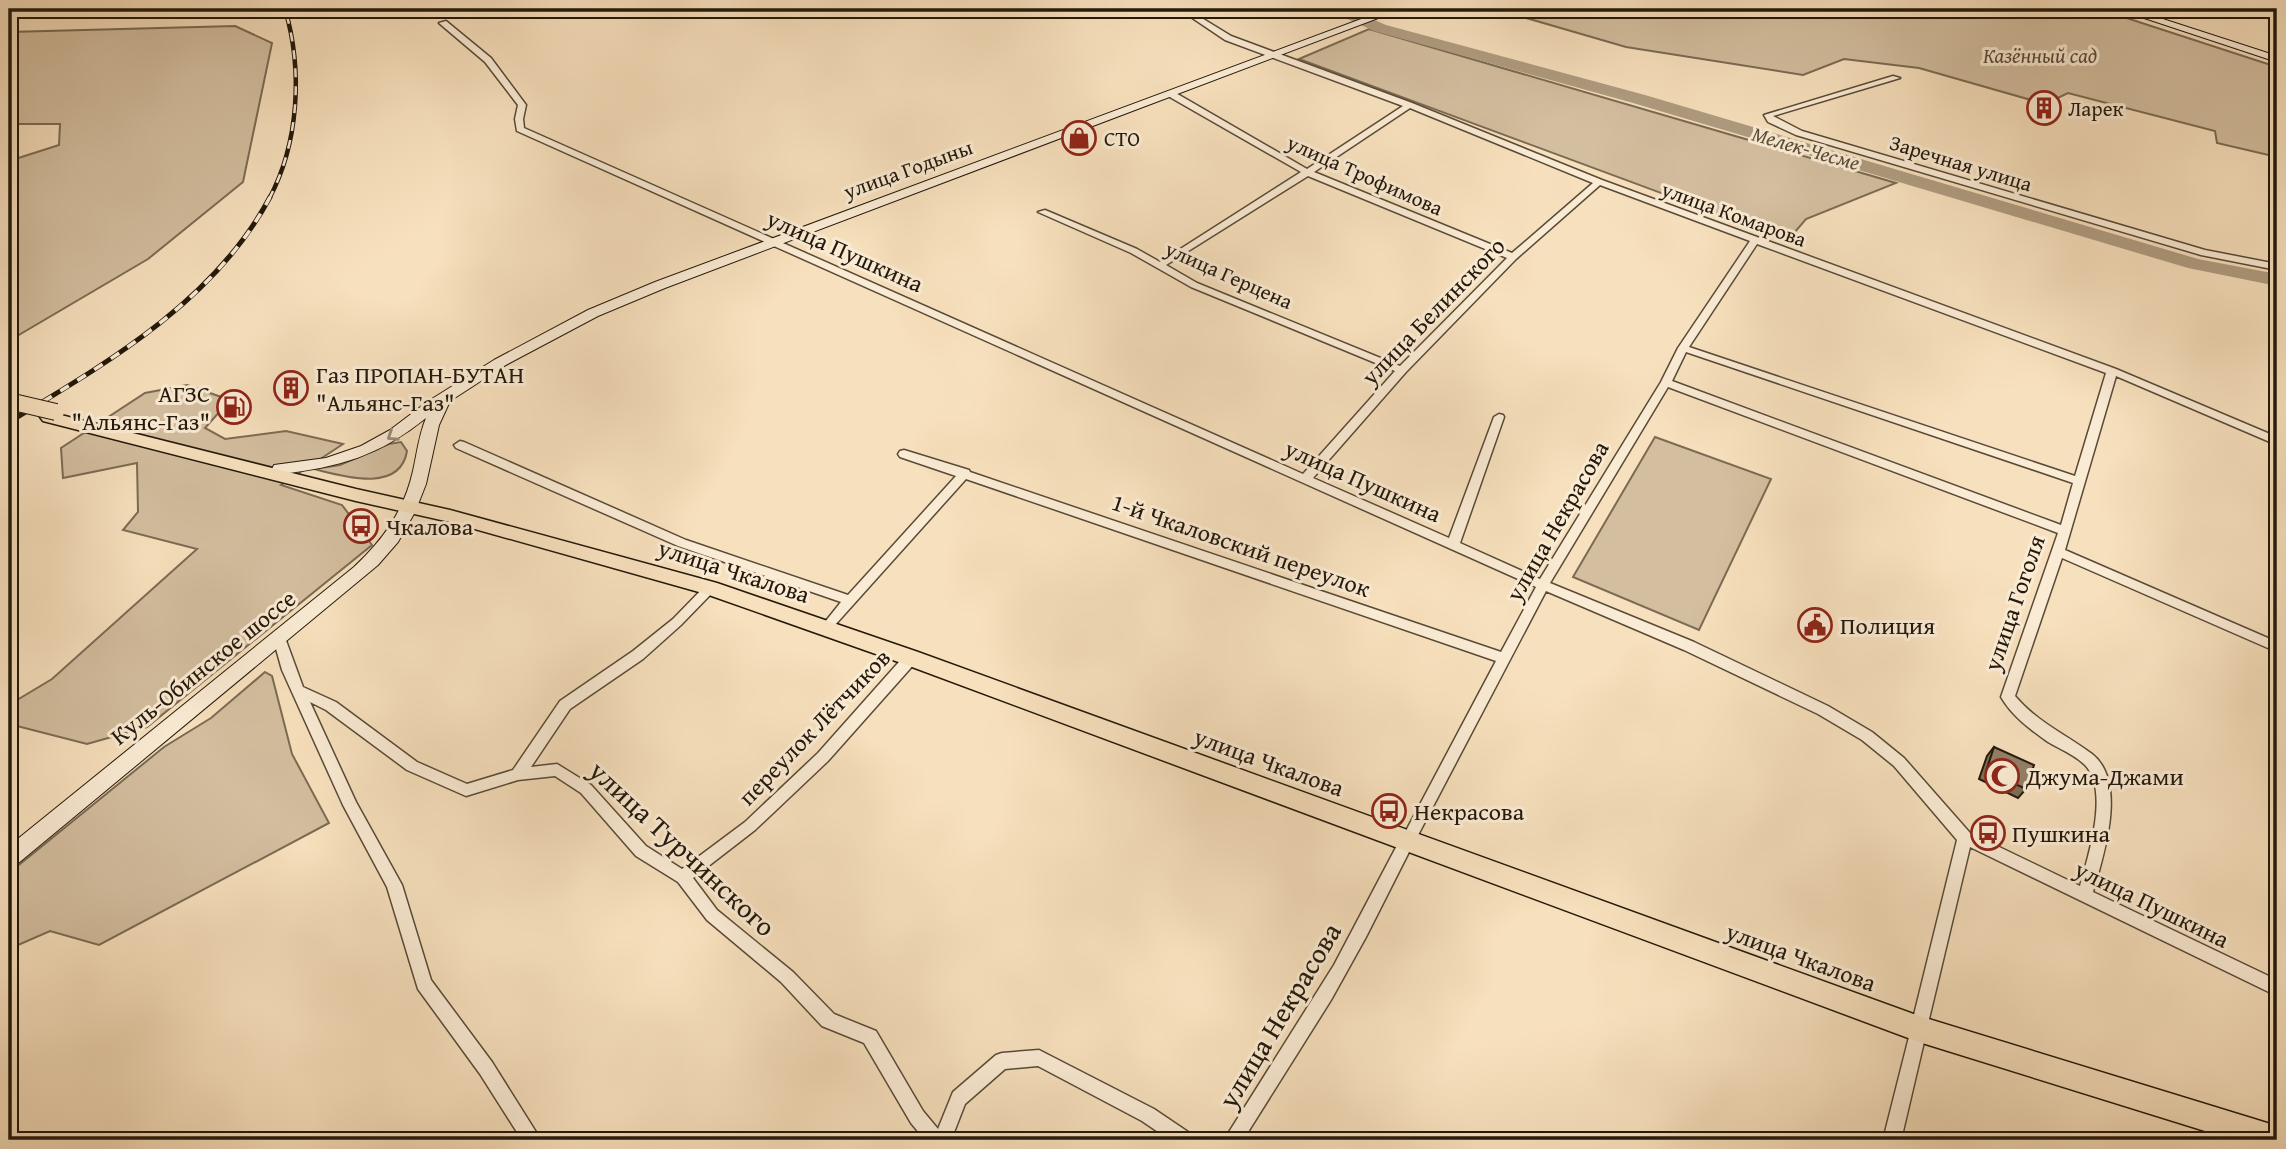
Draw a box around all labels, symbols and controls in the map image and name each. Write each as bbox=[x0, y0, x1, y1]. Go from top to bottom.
park label: Казённый сад bbox=[1983, 40, 2097, 71]
building icon: Ларек bbox=[2025, 89, 2063, 127]
place label: Ларек bbox=[2068, 93, 2124, 124]
water label: Мелек-Чесме bbox=[1749, 118, 1863, 178]
shop icon: СТО bbox=[1060, 119, 1098, 157]
place label: СТО bbox=[1104, 123, 1140, 154]
street label: улица Трофимова bbox=[1281, 126, 1448, 223]
street label: Заречная улица bbox=[1886, 127, 2036, 199]
street label: улица Годыны bbox=[838, 131, 977, 207]
street label: улица Комарова bbox=[1656, 173, 1811, 255]
street label: улица Пушкина bbox=[760, 200, 929, 301]
street label: улица Белинского bbox=[1352, 229, 1513, 394]
street label: улица Герцена bbox=[1159, 233, 1298, 317]
place label: Газ ПРОПАН-БУТАН "Альянс-Газ" bbox=[316, 357, 524, 420]
building icon: Газ ПРОПАН-БУТАН "Альянс-Газ" bbox=[272, 369, 310, 407]
place label: АГЗС "Альянс-Газ" bbox=[71, 376, 210, 439]
fuel station icon: АГЗС "Альянс-Газ" bbox=[215, 388, 253, 426]
one-way arrow bbox=[386, 427, 399, 440]
street label: улица Пушкина bbox=[1278, 430, 1447, 531]
street label: улица Некрасова bbox=[1496, 434, 1617, 609]
street label: 1-й Чкаловский переулок bbox=[1107, 484, 1375, 606]
bus stop icon: Чкалова bbox=[342, 507, 380, 545]
place label: Чкалова bbox=[386, 509, 474, 544]
street label: улица Чкалова bbox=[653, 530, 815, 612]
street label: улица Гоголя bbox=[1974, 530, 2054, 677]
street label: Куль-Обинское шоссе bbox=[103, 581, 303, 753]
public building icon: Полиция bbox=[1796, 606, 1834, 644]
place label: Полиция bbox=[1840, 608, 1935, 643]
street label: переулок Лётчиков bbox=[730, 641, 898, 813]
street label: улица Чкалова bbox=[1188, 718, 1349, 806]
street label: улица Турчинского bbox=[580, 750, 786, 946]
mosque icon: Джума-Джами bbox=[1983, 757, 2021, 795]
place label: Джума-Джами bbox=[2025, 759, 2184, 794]
bus stop icon: Некрасова bbox=[1370, 792, 1408, 830]
place label: Некрасова bbox=[1414, 794, 1525, 829]
bus stop icon: Пушкина bbox=[1969, 814, 2007, 852]
place label: Пушкина bbox=[2012, 816, 2111, 851]
street label: улица Пушкина bbox=[2068, 851, 2236, 957]
street label: улица Чкалова bbox=[1720, 913, 1881, 1001]
street label: улица Некрасова bbox=[1207, 914, 1351, 1117]

